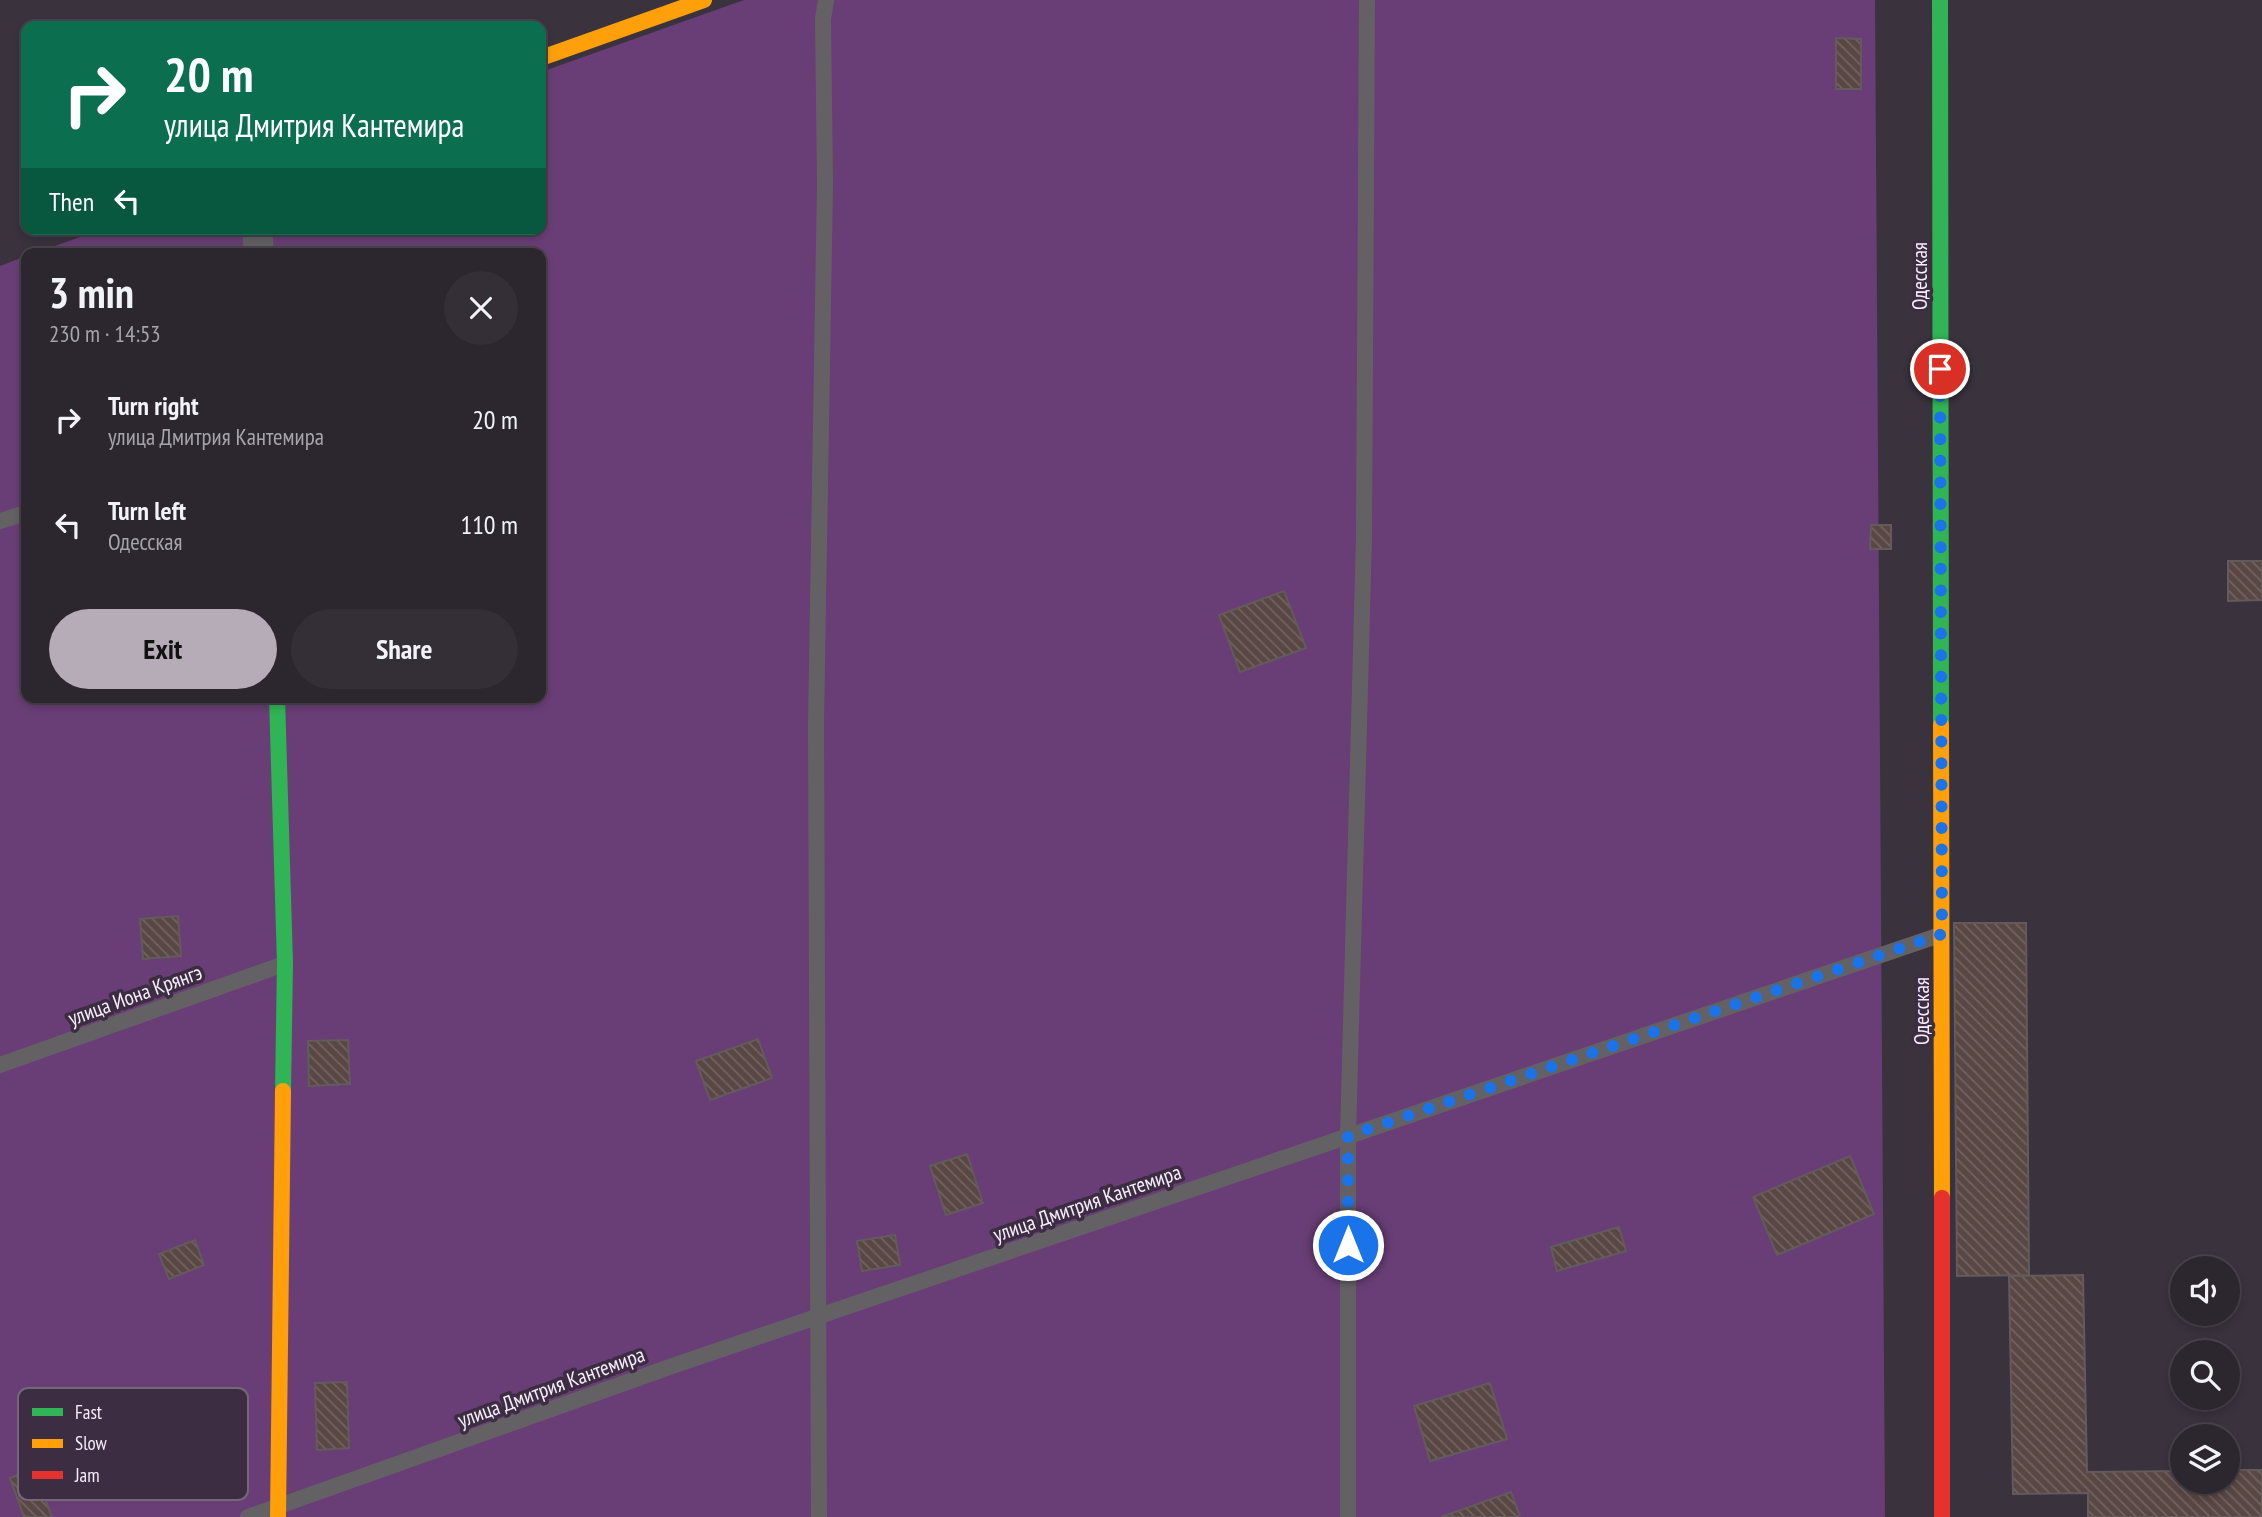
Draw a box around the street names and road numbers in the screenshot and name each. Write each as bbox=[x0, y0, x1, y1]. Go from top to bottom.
street label: Одесская bbox=[1906, 242, 1933, 310]
street label: улица Иона Крянгэ bbox=[64, 958, 206, 1032]
street label: Одесская bbox=[1908, 977, 1935, 1045]
street label: улица Дмитрия Кантемира bbox=[989, 1158, 1185, 1248]
street label: улица Дмитрия Кантемира bbox=[454, 1341, 648, 1433]

